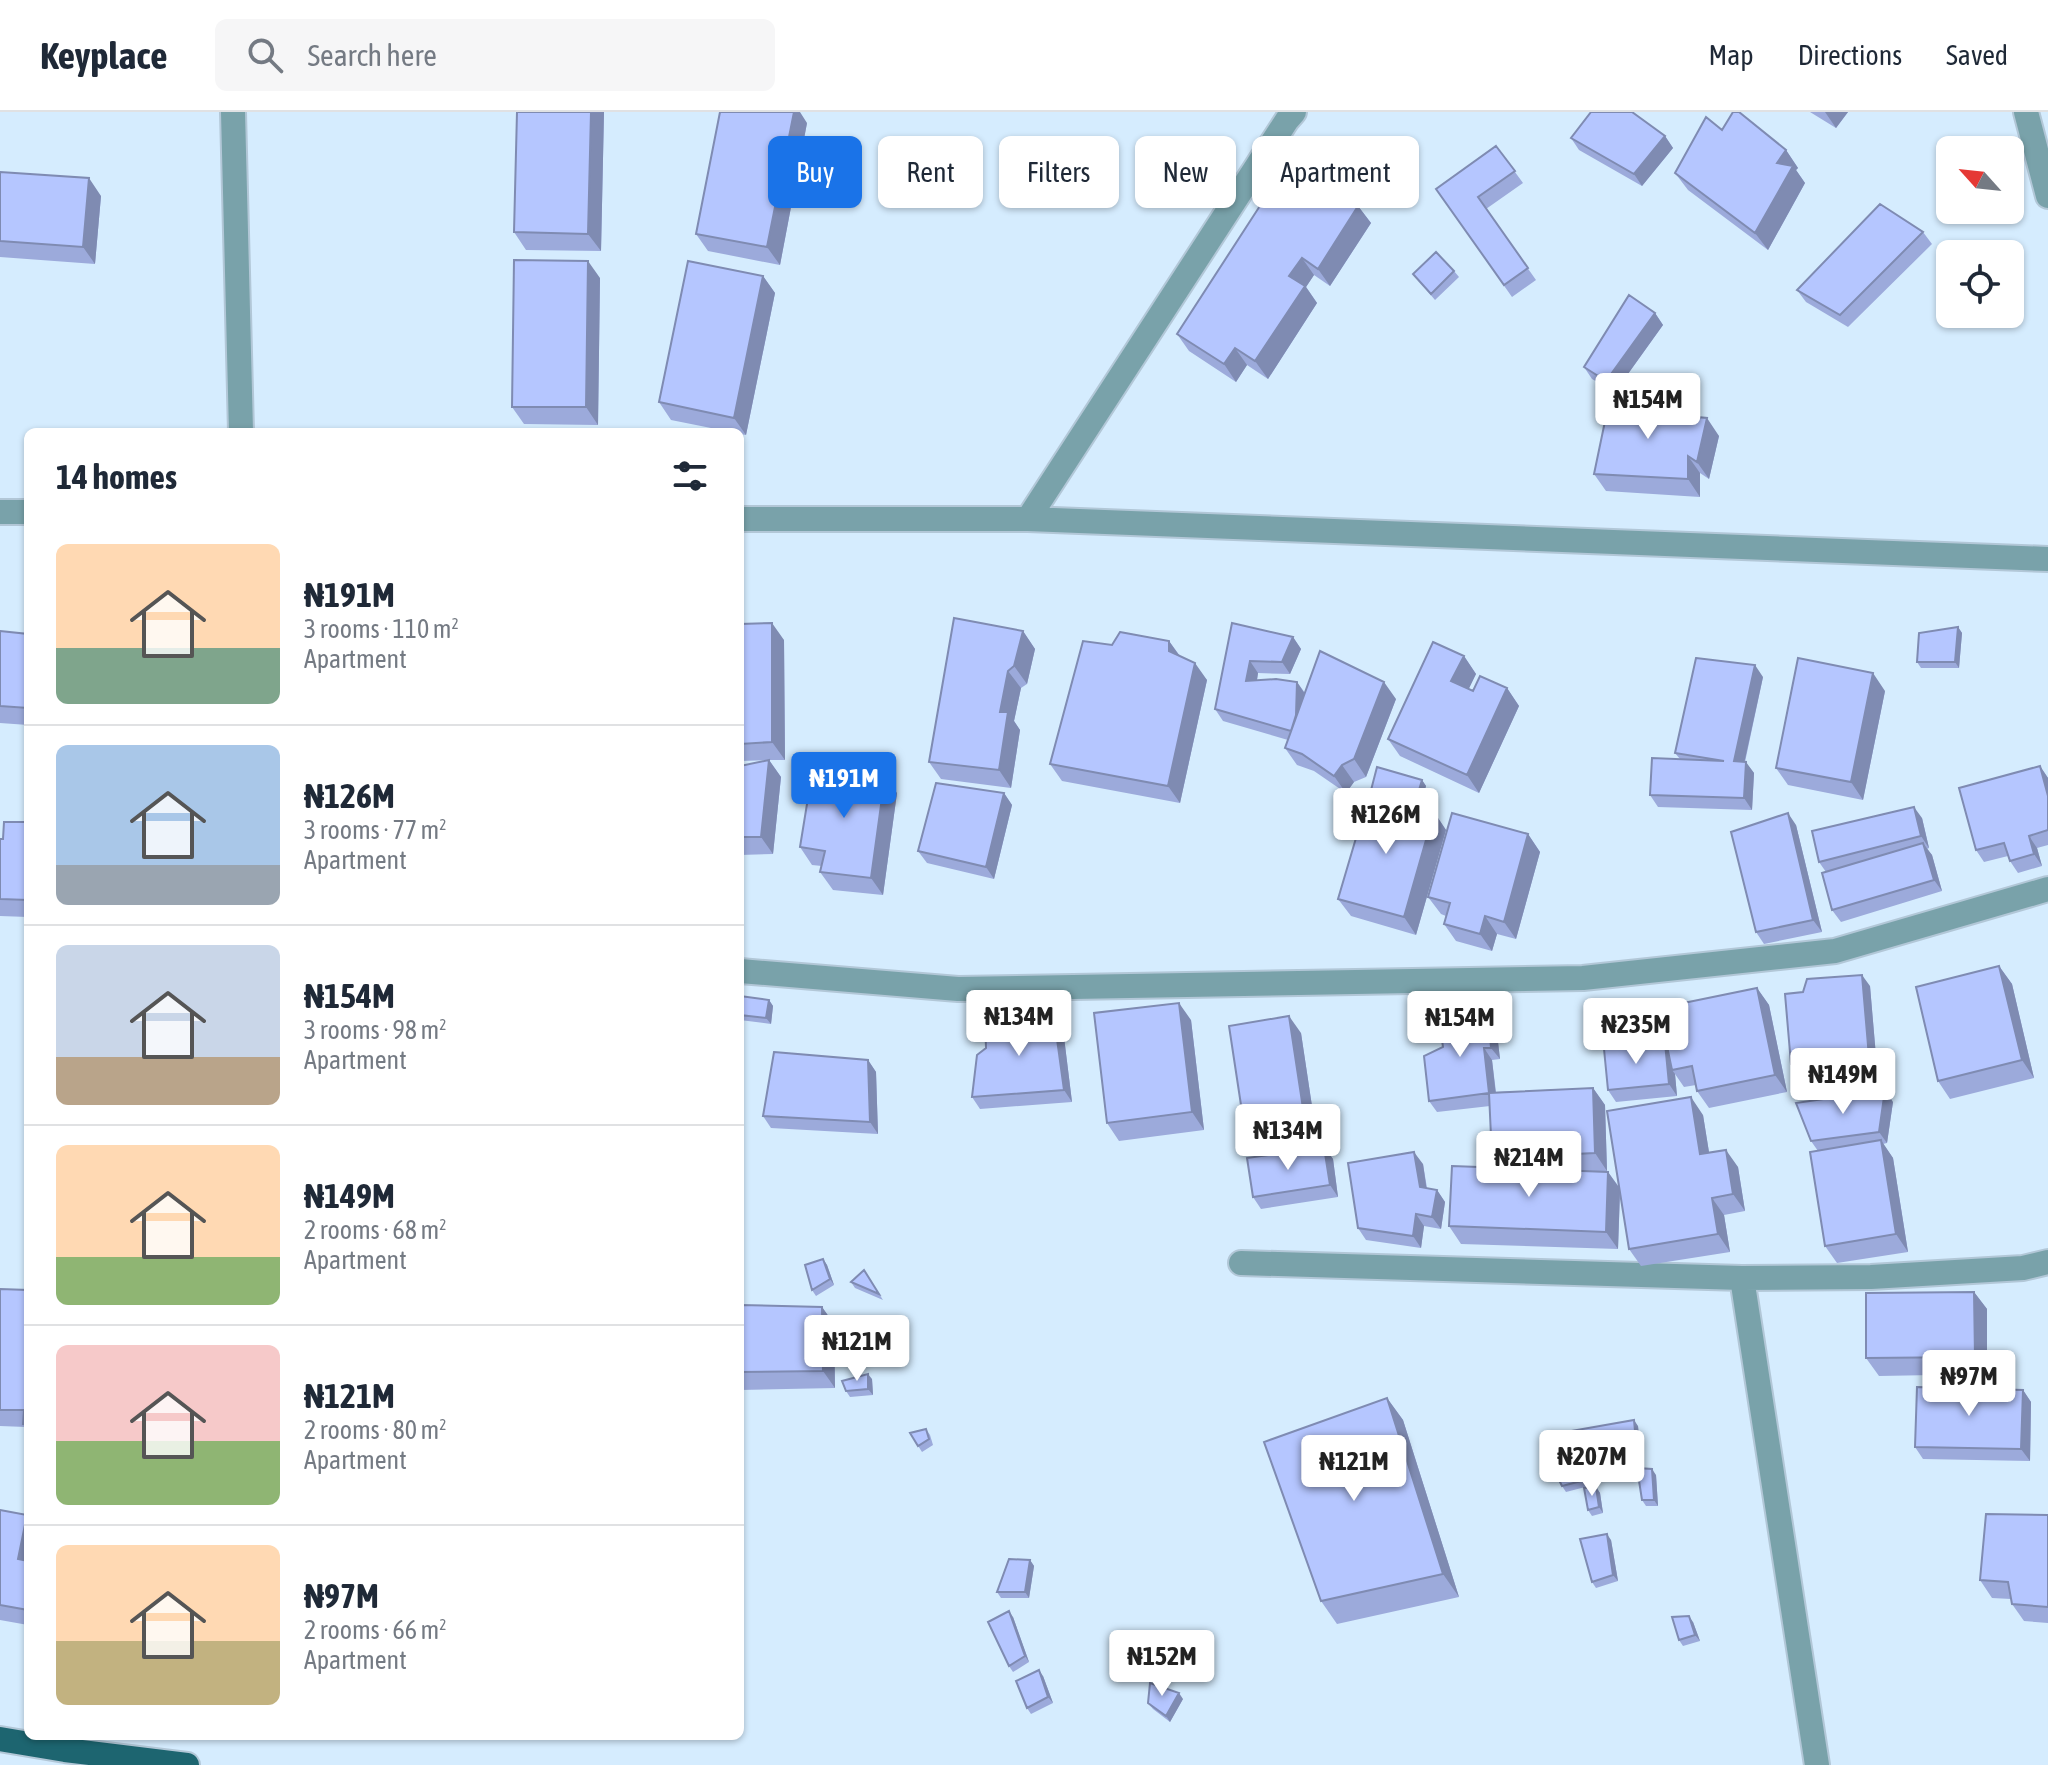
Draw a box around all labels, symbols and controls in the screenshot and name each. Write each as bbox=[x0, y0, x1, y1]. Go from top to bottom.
search box bbox=[215, 19, 775, 91]
icon: search bbox=[243, 33, 287, 77]
text: Keyplace bbox=[40, 34, 167, 77]
text: Search here bbox=[307, 38, 437, 72]
text: Map bbox=[1709, 39, 1754, 71]
text: Directions bbox=[1798, 39, 1902, 71]
text: Saved bbox=[1946, 39, 2008, 71]
chip: Buy bbox=[768, 136, 862, 208]
chip: Rent bbox=[878, 136, 983, 208]
chip: Filters bbox=[999, 136, 1119, 208]
chip: New bbox=[1135, 136, 1236, 208]
chip: Apartment bbox=[1252, 136, 1419, 208]
north arrow bbox=[1936, 136, 2024, 224]
map controls bbox=[1936, 136, 2024, 328]
button: locate bbox=[1936, 240, 2024, 328]
pin: ₦154M bbox=[1592, 373, 1704, 441]
text: ₦154M bbox=[1613, 384, 1683, 414]
icon: filters bbox=[668, 454, 712, 498]
text: 14 homes bbox=[56, 457, 177, 496]
text: ₦191M bbox=[304, 575, 395, 614]
icon: home bbox=[120, 576, 216, 672]
text: 3 rooms · 110 m² bbox=[304, 614, 459, 644]
text: Apartment bbox=[304, 644, 407, 674]
pin: ₦191M bbox=[788, 752, 900, 820]
text: ₦191M bbox=[809, 763, 879, 793]
text: ₦126M bbox=[304, 776, 395, 815]
icon: home bbox=[120, 777, 216, 873]
pin: ₦126M bbox=[1330, 788, 1442, 856]
text: ₦126M bbox=[1351, 799, 1421, 829]
text: 3 rooms · 77 m² bbox=[304, 815, 446, 845]
text: Apartment bbox=[304, 845, 407, 875]
text: ₦154M bbox=[304, 976, 395, 1015]
icon: home bbox=[120, 977, 216, 1073]
pin: ₦134M bbox=[963, 990, 1075, 1058]
pin: ₦154M bbox=[1404, 991, 1516, 1059]
pin: ₦235M bbox=[1580, 998, 1692, 1066]
text: ₦134M bbox=[984, 1001, 1054, 1031]
text: ₦154M bbox=[1425, 1002, 1495, 1032]
text: ₦235M bbox=[1601, 1009, 1671, 1039]
text: 3 rooms · 98 m² bbox=[304, 1015, 446, 1045]
text: Apartment bbox=[304, 1045, 407, 1075]
pin: ₦149M bbox=[1787, 1048, 1899, 1116]
text: ₦149M bbox=[1808, 1059, 1878, 1089]
pin: ₦134M bbox=[1232, 1104, 1344, 1172]
text: ₦134M bbox=[1253, 1115, 1323, 1145]
pin: ₦214M bbox=[1473, 1131, 1585, 1199]
text: ₦214M bbox=[1494, 1142, 1564, 1172]
text: ₦149M bbox=[304, 1176, 395, 1215]
icon: home bbox=[120, 1177, 216, 1273]
text: 2 rooms · 68 m² bbox=[304, 1215, 446, 1245]
text: Apartment bbox=[304, 1245, 407, 1275]
pin: ₦121M bbox=[801, 1315, 913, 1383]
text: ₦121M bbox=[822, 1326, 892, 1356]
pin: ₦97M bbox=[1922, 1350, 2016, 1418]
text: ₦97M bbox=[1940, 1361, 1998, 1391]
text: ₦121M bbox=[304, 1376, 395, 1415]
icon: home bbox=[120, 1377, 216, 1473]
text: 2 rooms · 80 m² bbox=[304, 1415, 446, 1445]
pin: ₦207M bbox=[1536, 1430, 1648, 1498]
pin: ₦121M bbox=[1298, 1435, 1410, 1503]
text: ₦207M bbox=[1557, 1441, 1627, 1471]
text: Apartment bbox=[304, 1445, 407, 1475]
text: ₦121M bbox=[1319, 1446, 1389, 1476]
text: ₦97M bbox=[304, 1576, 379, 1615]
icon: home bbox=[120, 1577, 216, 1673]
text: 2 rooms · 66 m² bbox=[304, 1615, 446, 1645]
pin: ₦152M bbox=[1106, 1630, 1218, 1698]
text: ₦152M bbox=[1127, 1641, 1197, 1671]
text: Apartment bbox=[304, 1645, 407, 1675]

